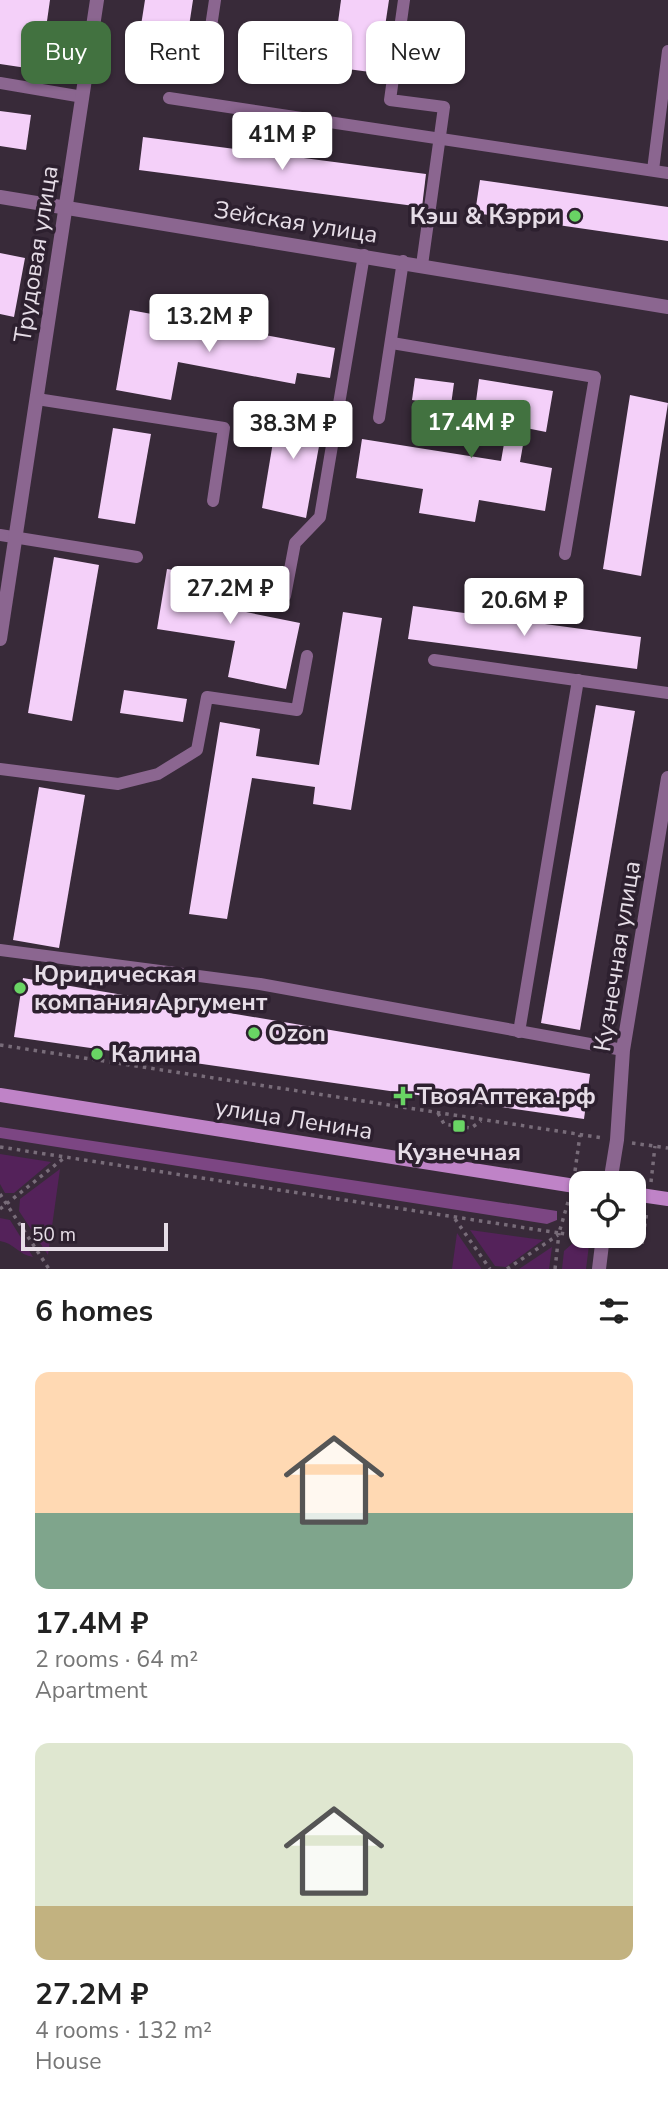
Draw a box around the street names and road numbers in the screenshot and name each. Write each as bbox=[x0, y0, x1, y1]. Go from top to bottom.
street label: Трудовая улица bbox=[6, 163, 66, 345]
street label: Зейская улица bbox=[212, 193, 380, 251]
street label: Кузнечная улица bbox=[586, 858, 648, 1054]
street label: улица Ленина bbox=[213, 1091, 375, 1147]

